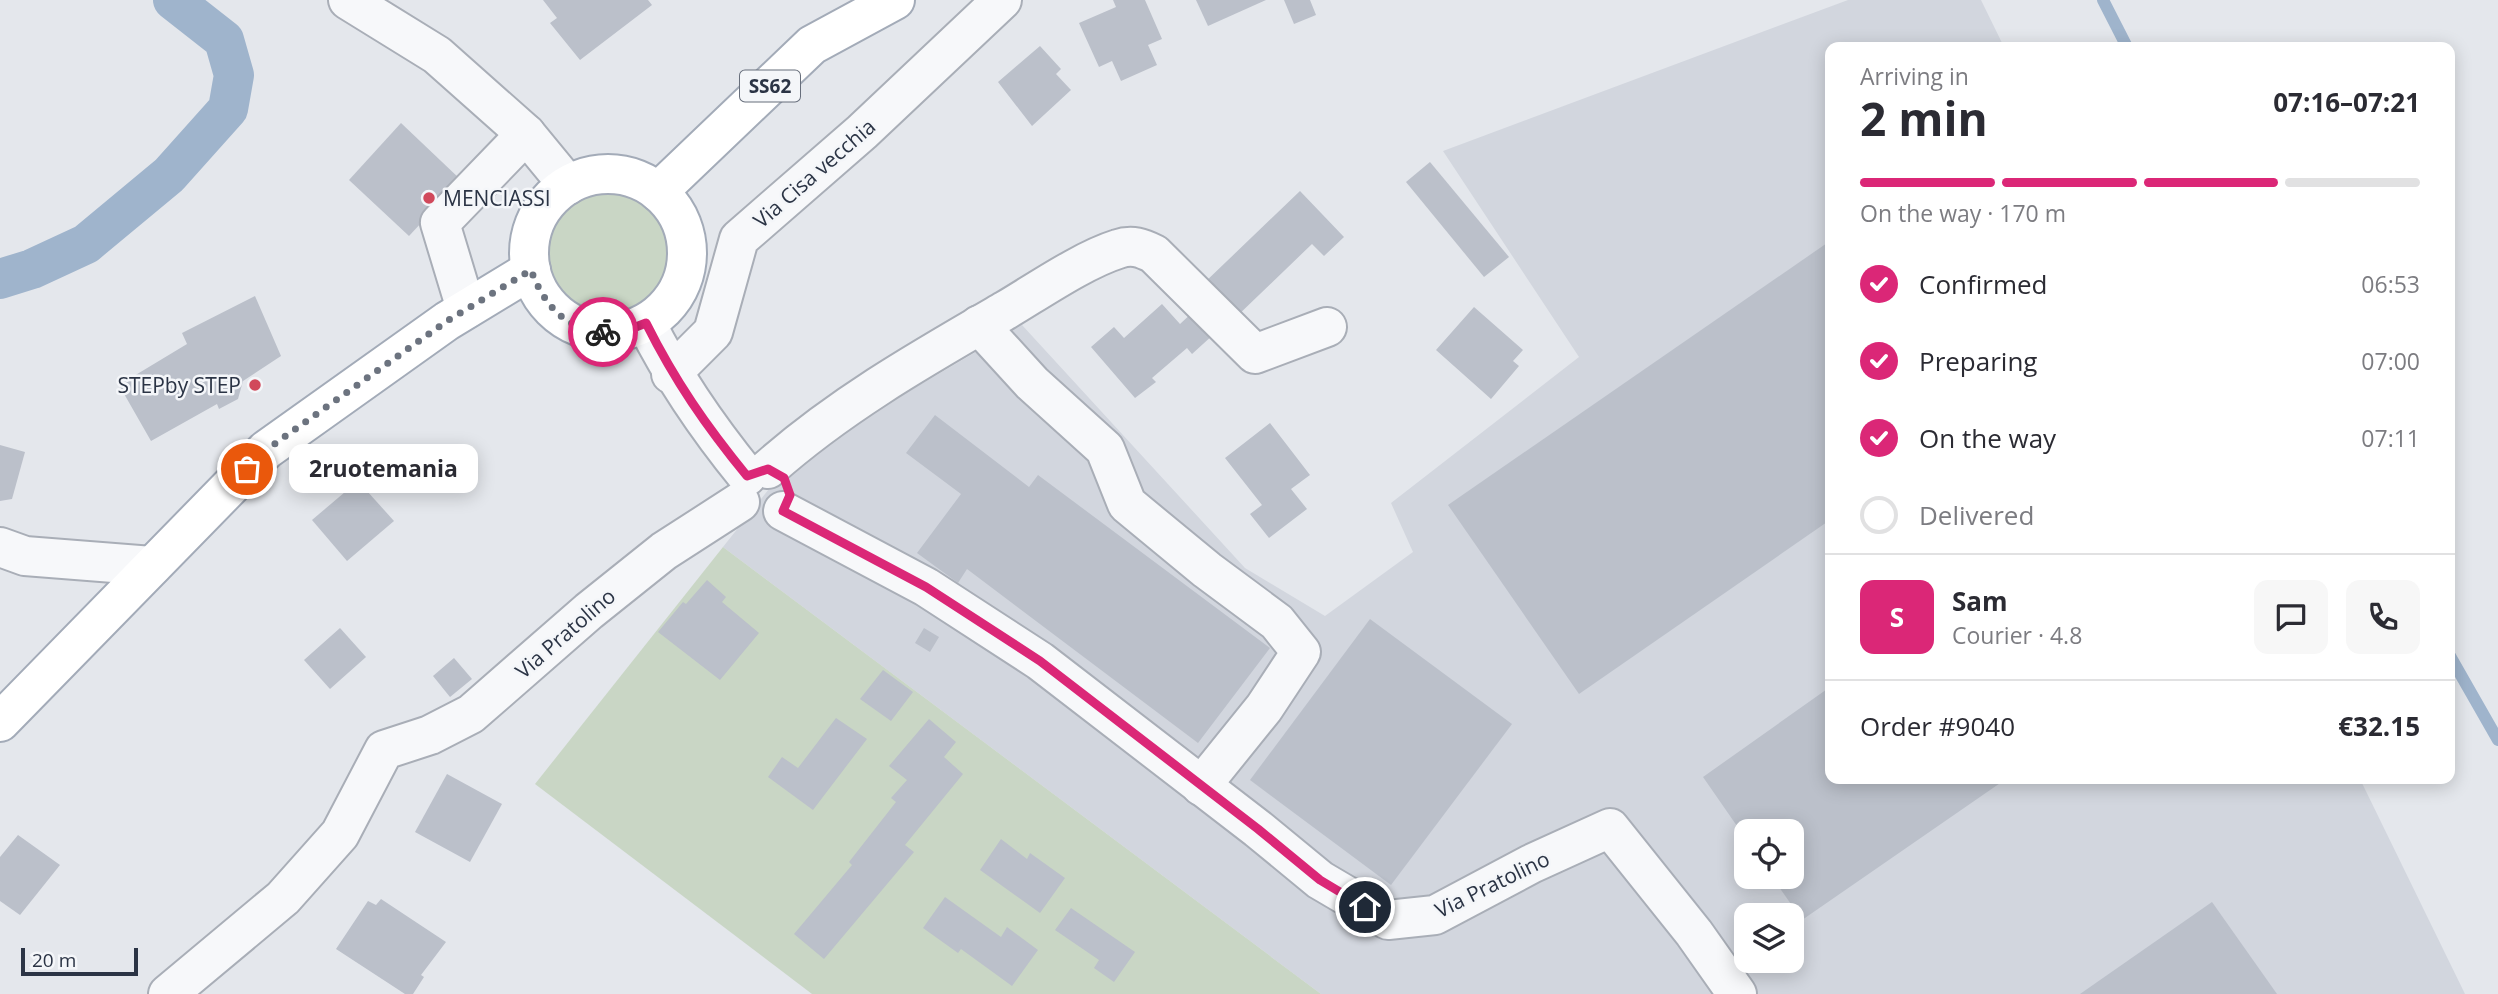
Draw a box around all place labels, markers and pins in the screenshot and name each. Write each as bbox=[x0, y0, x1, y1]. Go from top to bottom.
place label: MENCIASSI bbox=[443, 184, 551, 212]
marker: MENCIASSI bbox=[421, 190, 437, 206]
place label: STEPby STEP bbox=[117, 371, 241, 399]
marker: STEPby STEP bbox=[247, 377, 263, 393]
pin bbox=[217, 439, 277, 499]
callout: 2ruotemania bbox=[289, 444, 478, 494]
pin bbox=[1335, 877, 1395, 937]

